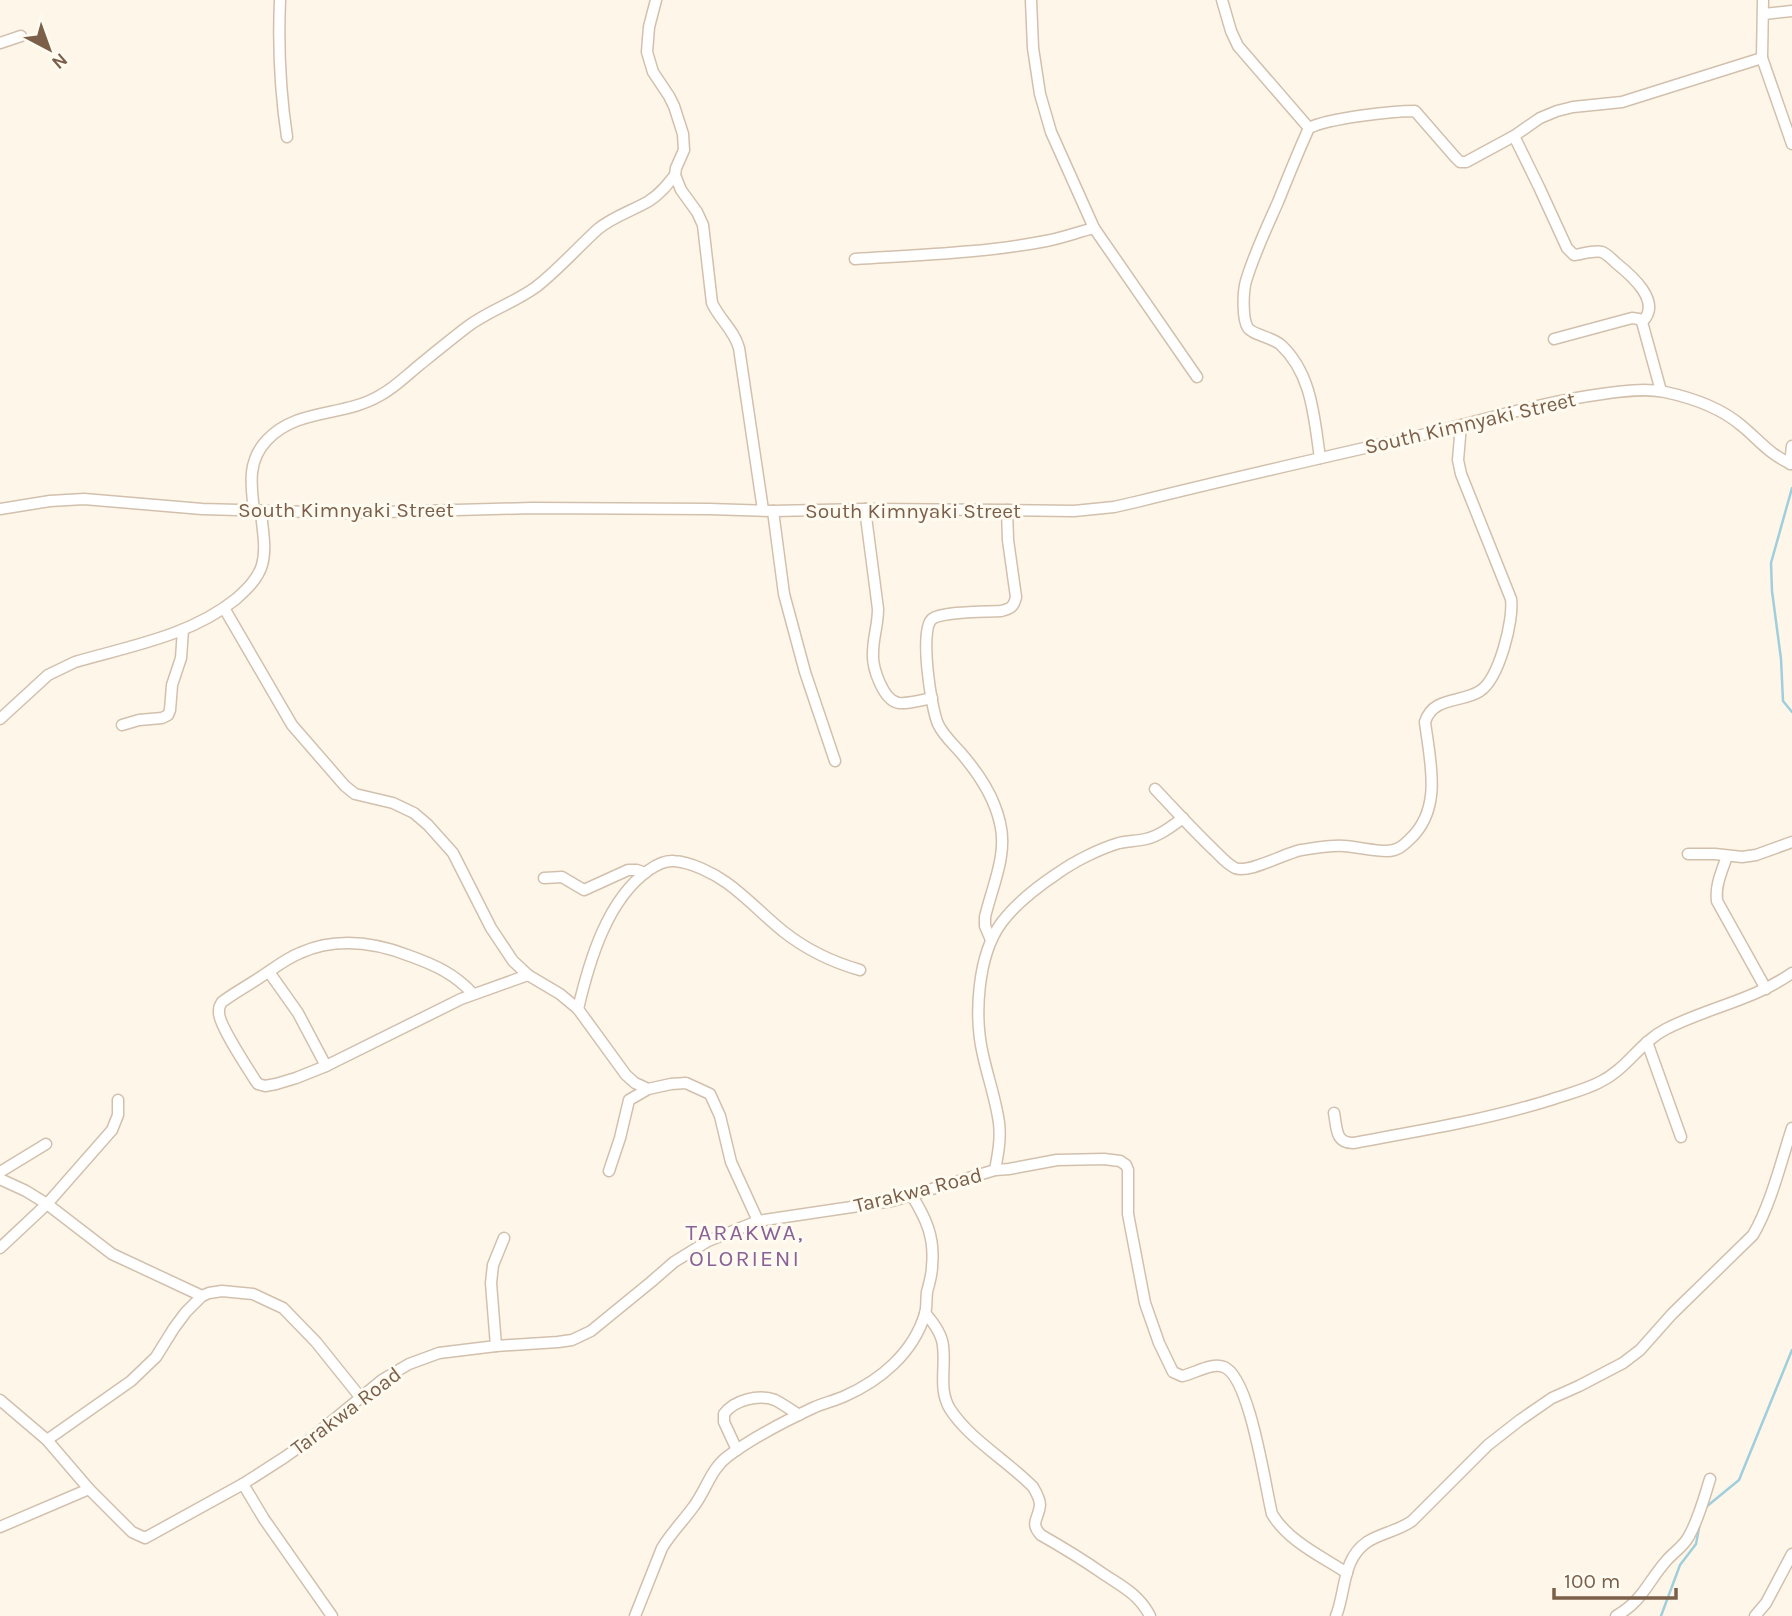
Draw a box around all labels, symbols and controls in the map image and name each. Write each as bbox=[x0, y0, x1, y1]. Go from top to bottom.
north arrow bbox=[14, 14, 84, 84]
text: N bbox=[47, 48, 72, 74]
street label: South Kimnyaki Street bbox=[1362, 387, 1578, 459]
street label: South Kimnyaki Street bbox=[238, 498, 454, 522]
street label: South Kimnyaki Street bbox=[805, 499, 1021, 523]
street label: Tarakwa Road bbox=[851, 1162, 985, 1218]
district label: TARAKWA, OLORIENI bbox=[686, 1219, 804, 1272]
street label: Tarakwa Road bbox=[286, 1362, 406, 1460]
scale bar bbox=[1554, 1556, 1676, 1600]
text: 100 m bbox=[1564, 1569, 1621, 1593]

